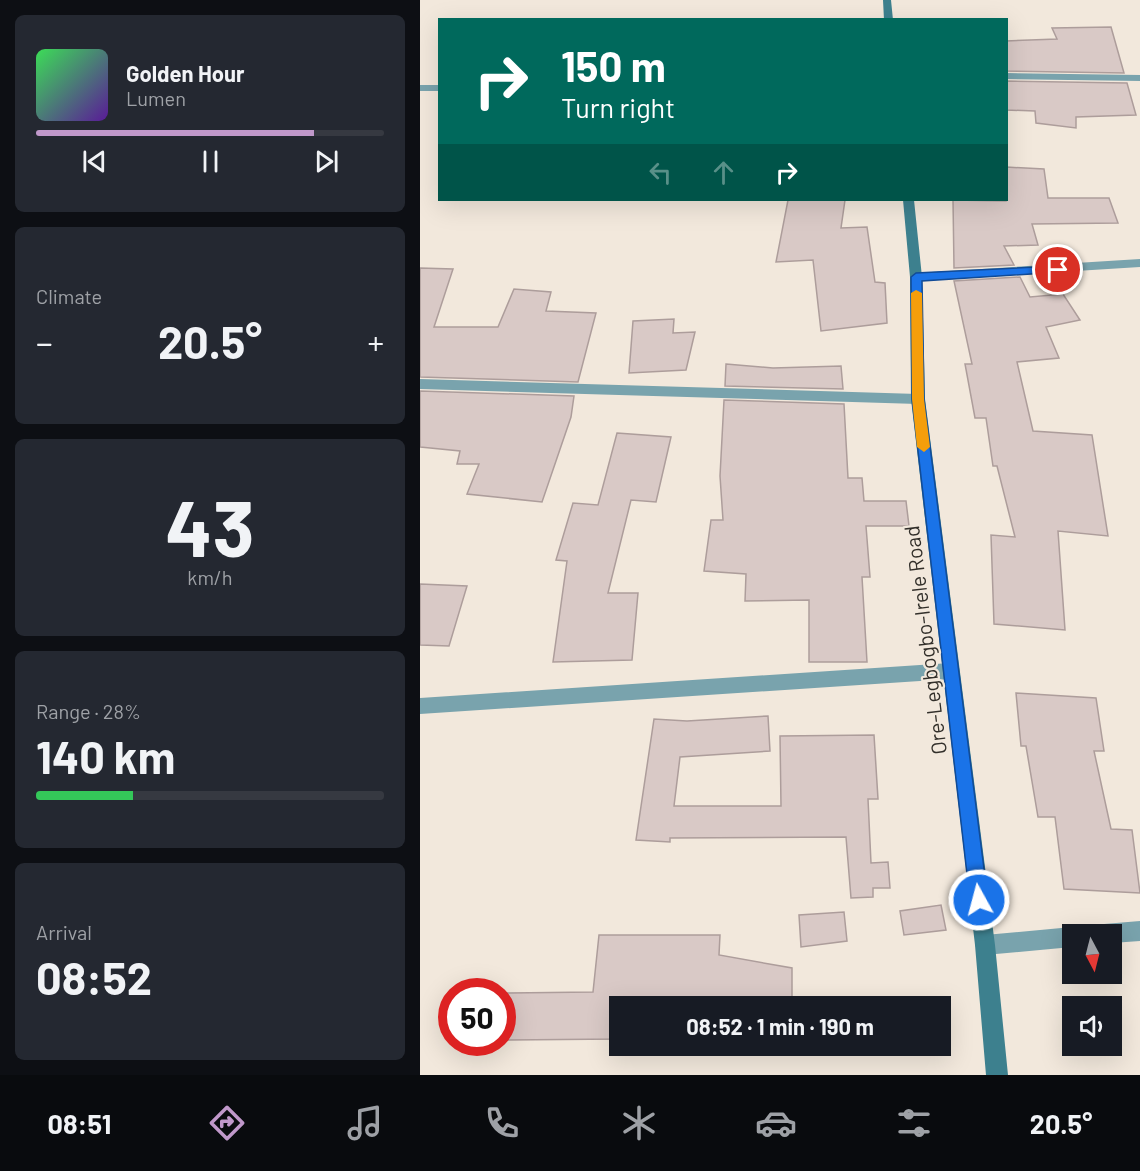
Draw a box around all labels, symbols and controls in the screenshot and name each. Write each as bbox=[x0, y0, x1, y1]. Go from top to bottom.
text: 150 m bbox=[561, 40, 666, 90]
icon: right bbox=[462, 42, 540, 120]
text: Golden Hour bbox=[126, 60, 244, 86]
text: Lumen bbox=[126, 86, 186, 110]
text: Turn right bbox=[561, 91, 675, 123]
icon: previous bbox=[78, 145, 111, 178]
icon: pause bbox=[194, 145, 227, 178]
icon: next bbox=[310, 145, 343, 178]
icon: left bbox=[644, 156, 677, 189]
icon: ahead bbox=[707, 156, 740, 189]
icon: right bbox=[770, 156, 803, 189]
pin bbox=[1032, 244, 1083, 295]
icon: arrive bbox=[1041, 253, 1074, 286]
text: Climate bbox=[36, 284, 102, 308]
text: 20.5° bbox=[158, 314, 262, 368]
text: − bbox=[36, 322, 53, 362]
text: + bbox=[368, 322, 384, 362]
text: 43 bbox=[165, 479, 255, 573]
street label: Ore-Legbogbo-Irele Road bbox=[898, 524, 951, 756]
text: km/h bbox=[187, 565, 233, 589]
text: Range · 28% bbox=[36, 699, 141, 723]
text: 140 km bbox=[36, 729, 175, 783]
position arrow bbox=[947, 868, 1011, 932]
text: Arrival bbox=[36, 920, 92, 944]
north arrow bbox=[1062, 924, 1122, 984]
map controls bbox=[1062, 924, 1122, 1056]
text: 08:52 bbox=[36, 950, 152, 1004]
speed limit sign: 50 bbox=[438, 978, 516, 1056]
button: sound bbox=[1062, 996, 1122, 1056]
text: 08:52 · 1 min · 190 m bbox=[686, 1013, 874, 1039]
icon: directions bbox=[206, 1102, 248, 1144]
icon: music bbox=[344, 1102, 386, 1144]
icon: phone bbox=[481, 1102, 523, 1144]
icon: climate bbox=[618, 1102, 660, 1144]
icon: car bbox=[755, 1102, 797, 1144]
icon: filters bbox=[893, 1102, 935, 1144]
text: 08:51 bbox=[48, 1107, 111, 1139]
text: 20.5° bbox=[1030, 1107, 1092, 1139]

